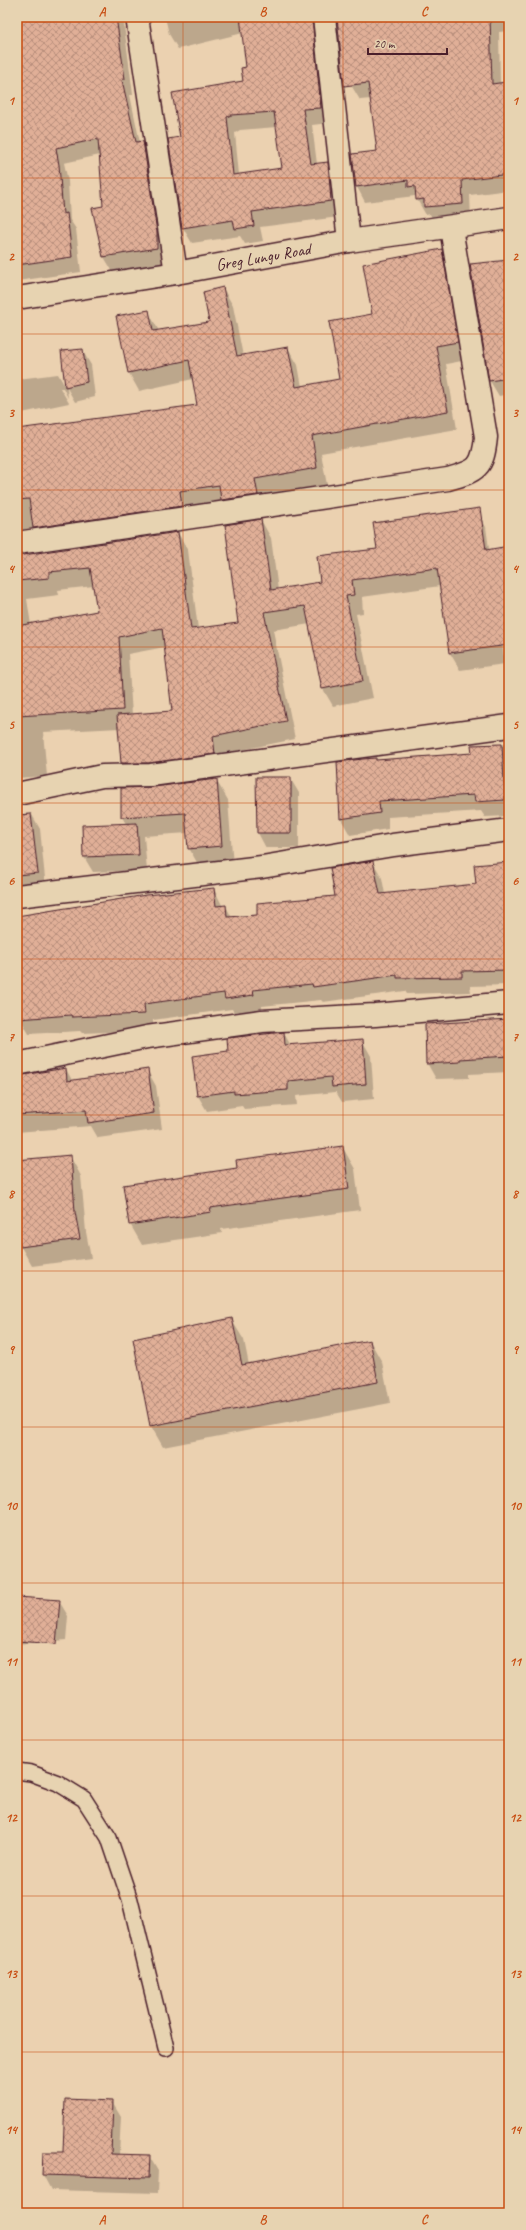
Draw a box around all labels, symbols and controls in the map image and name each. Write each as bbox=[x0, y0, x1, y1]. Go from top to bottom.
text: A bbox=[99, 4, 107, 20]
text: B bbox=[260, 4, 268, 20]
text: C bbox=[421, 4, 429, 20]
scale bar bbox=[368, 30, 447, 56]
text: 20 m bbox=[374, 36, 396, 52]
text: 1 bbox=[8, 93, 16, 109]
text: 1 bbox=[512, 93, 520, 109]
street label: Greg Lungu Road bbox=[214, 238, 315, 276]
text: 2 bbox=[8, 249, 15, 265]
text: 2 bbox=[512, 249, 519, 265]
text: 3 bbox=[8, 405, 15, 421]
text: 3 bbox=[512, 405, 519, 421]
text: 4 bbox=[8, 561, 16, 577]
text: 4 bbox=[512, 561, 520, 577]
text: 5 bbox=[8, 717, 15, 733]
text: 5 bbox=[512, 717, 519, 733]
text: 6 bbox=[8, 873, 15, 889]
text: 6 bbox=[512, 873, 519, 889]
text: 7 bbox=[8, 1029, 15, 1045]
text: 7 bbox=[512, 1029, 519, 1045]
text: 8 bbox=[8, 1186, 16, 1202]
text: 8 bbox=[512, 1186, 520, 1202]
text: 9 bbox=[8, 1342, 15, 1358]
text: 9 bbox=[512, 1342, 519, 1358]
text: 10 bbox=[5, 1498, 18, 1514]
text: 10 bbox=[509, 1498, 522, 1514]
text: 11 bbox=[5, 1654, 19, 1670]
text: 11 bbox=[509, 1654, 523, 1670]
text: 12 bbox=[5, 1810, 18, 1826]
text: 12 bbox=[509, 1810, 522, 1826]
text: 13 bbox=[5, 1966, 18, 1982]
text: 13 bbox=[509, 1966, 522, 1982]
text: 14 bbox=[5, 2122, 19, 2138]
text: 14 bbox=[509, 2122, 523, 2138]
text: A bbox=[99, 2212, 107, 2228]
text: B bbox=[260, 2212, 268, 2228]
text: C bbox=[421, 2212, 429, 2228]

